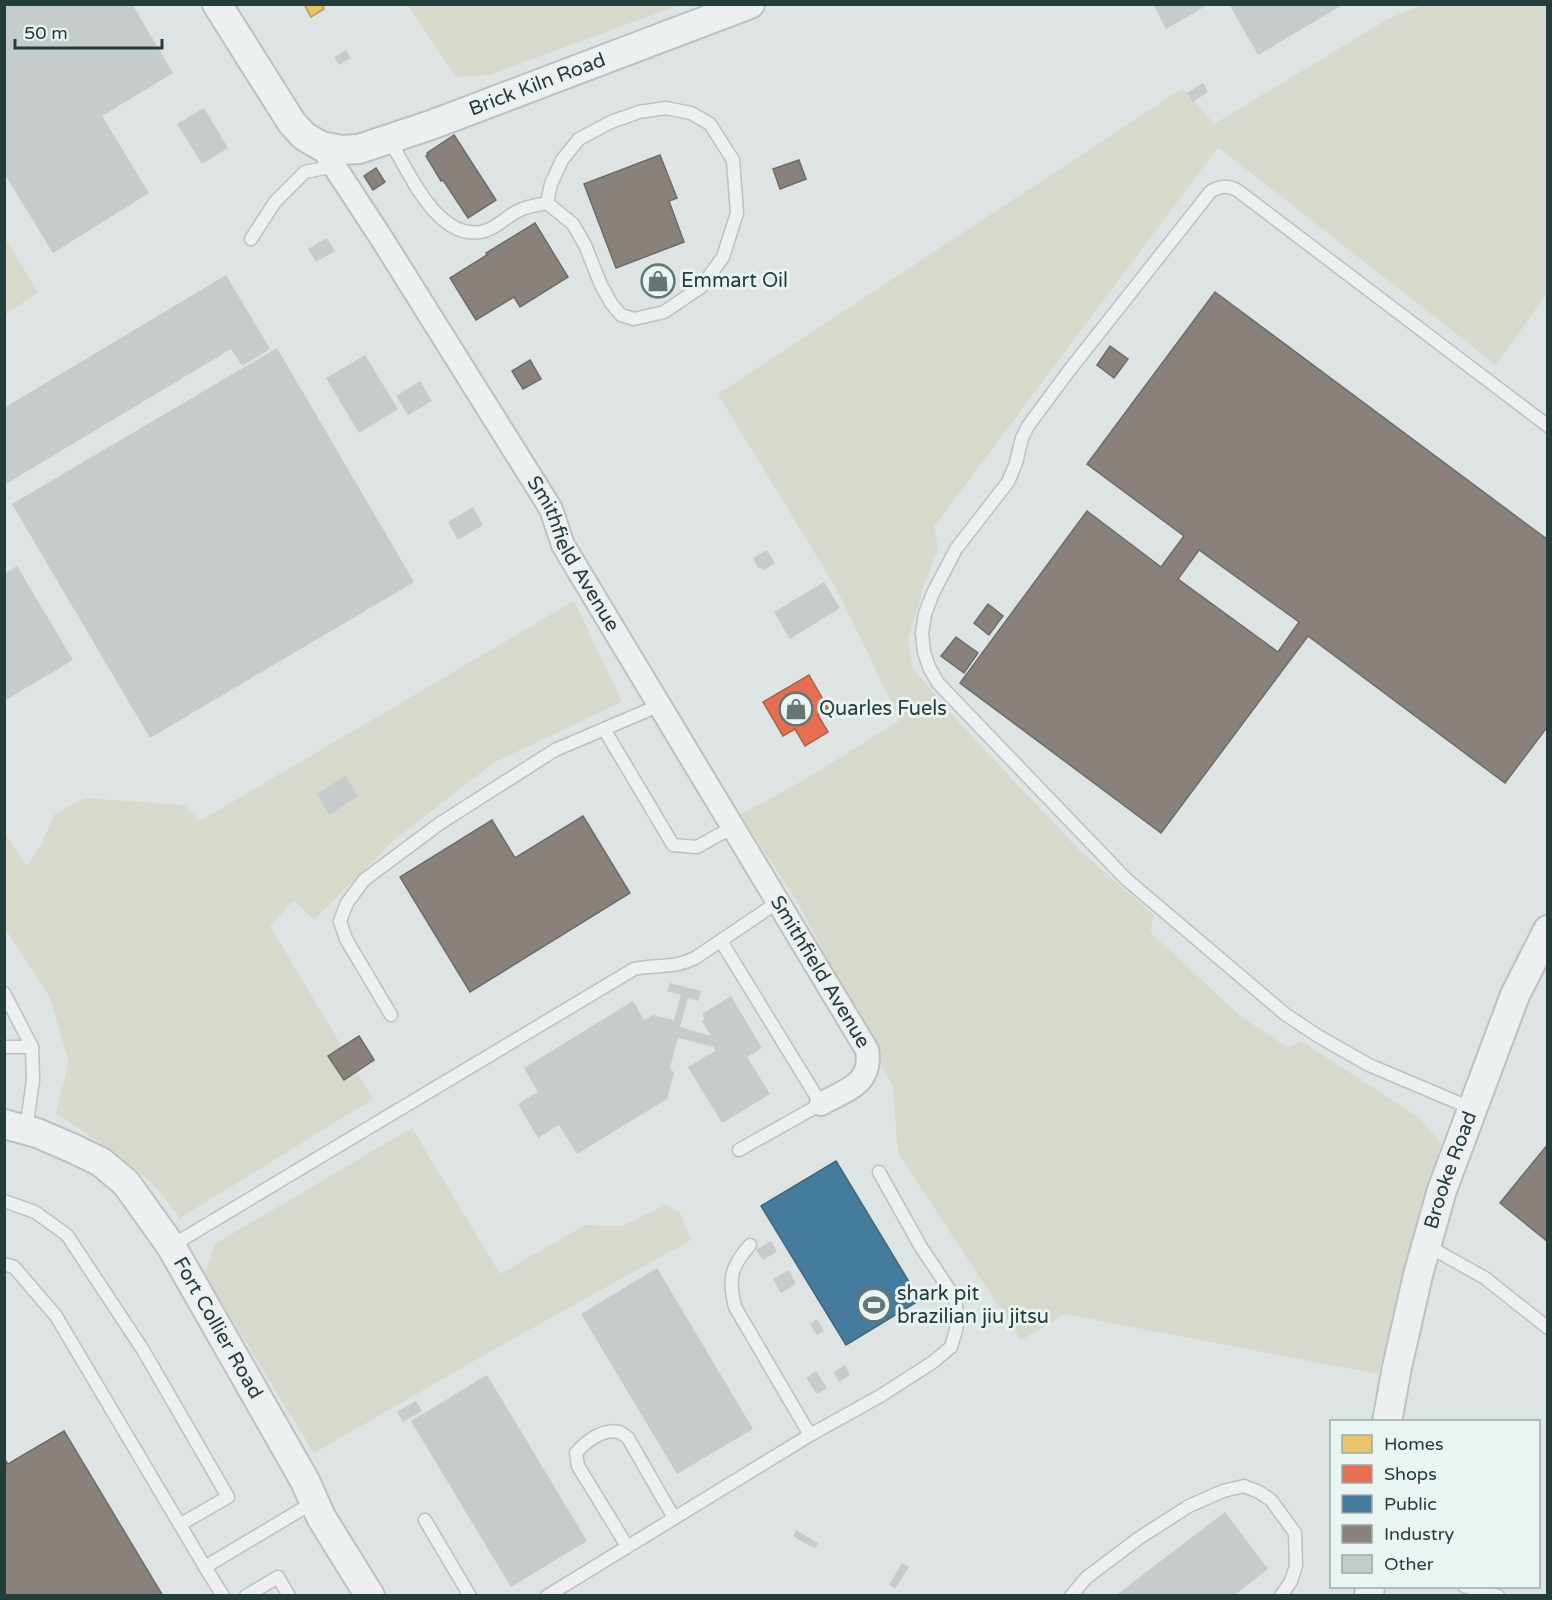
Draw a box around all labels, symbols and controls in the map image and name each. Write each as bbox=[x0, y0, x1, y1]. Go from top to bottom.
scale bar bbox=[15, 12, 162, 50]
text: 50 m bbox=[24, 22, 68, 44]
street label: Brick Kiln Road bbox=[466, 48, 609, 122]
shop icon: Emmart Oil bbox=[640, 263, 676, 299]
place label: Emmart Oil bbox=[681, 269, 788, 293]
street label: Smithfield Avenue bbox=[521, 472, 624, 636]
shop icon: Quarles Fuels bbox=[778, 691, 814, 727]
place label: Quarles Fuels bbox=[819, 697, 947, 721]
street label: Smithfield Avenue bbox=[765, 891, 875, 1052]
street label: Brooke Road bbox=[1420, 1108, 1482, 1232]
street label: Fort Collier Road bbox=[168, 1253, 268, 1403]
place label: shark pit brazilian jiu jitsu bbox=[897, 1282, 1049, 1329]
sports icon: shark pit brazilian jiu jitsu bbox=[856, 1287, 892, 1323]
legend bbox=[1330, 1420, 1540, 1588]
text: Homes bbox=[1384, 1433, 1444, 1455]
text: Shops bbox=[1384, 1463, 1437, 1485]
text: Public bbox=[1384, 1493, 1437, 1515]
text: Industry bbox=[1384, 1523, 1455, 1545]
text: Other bbox=[1384, 1553, 1434, 1575]

